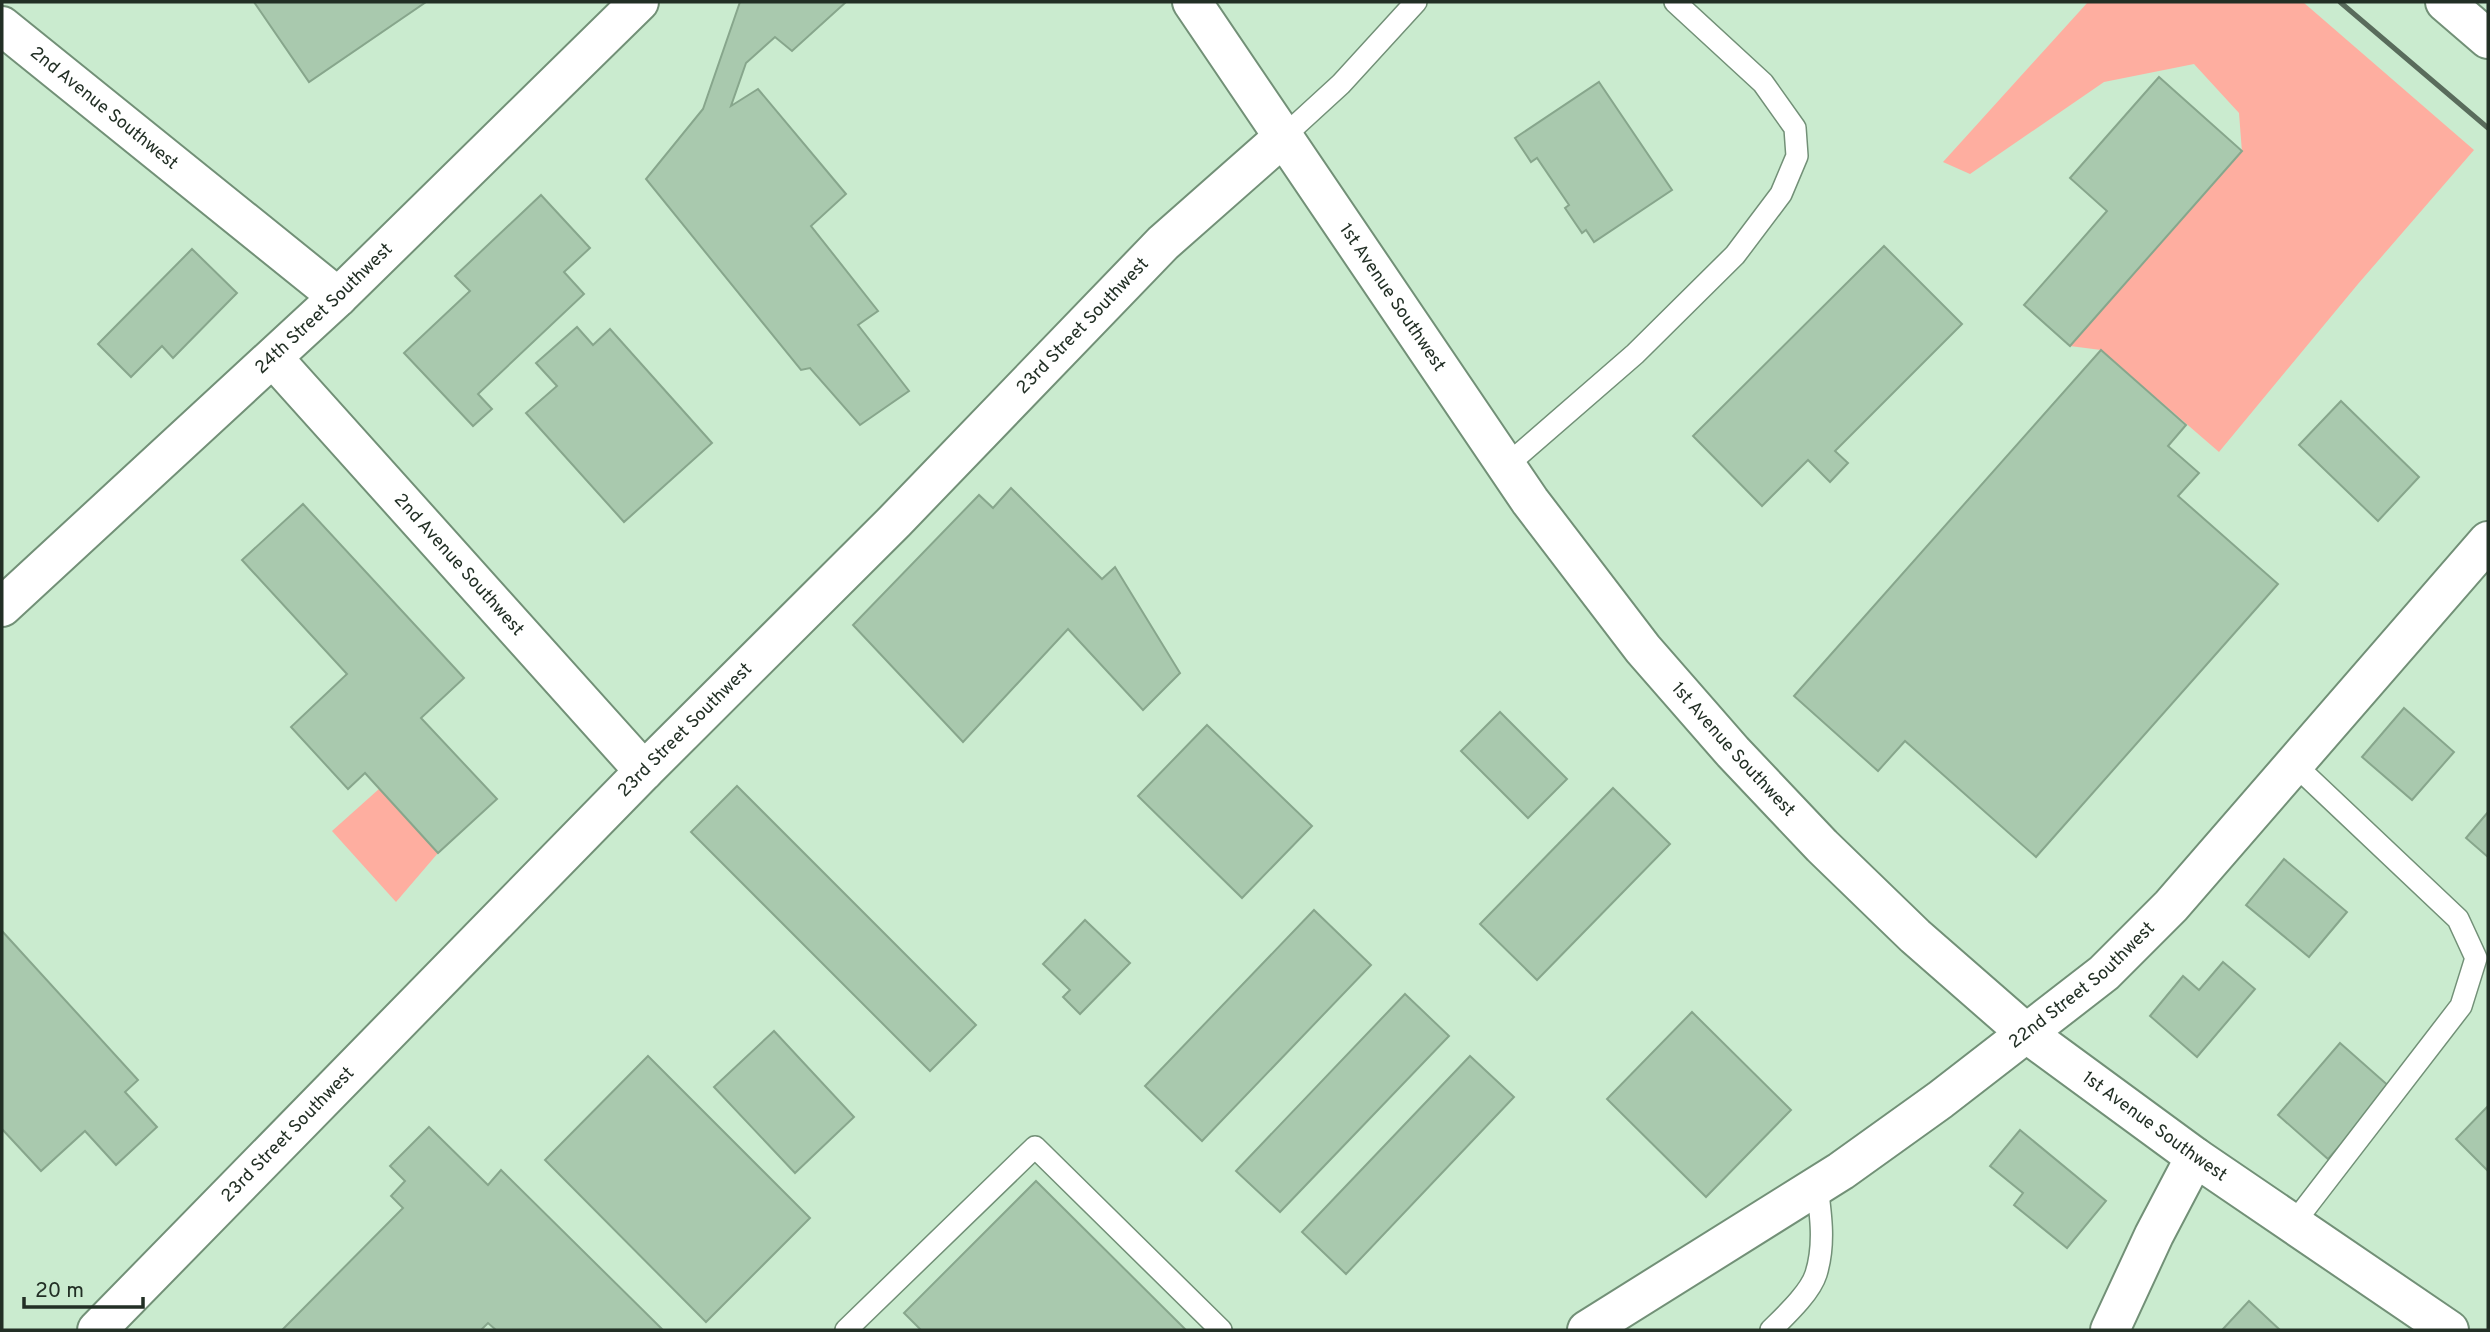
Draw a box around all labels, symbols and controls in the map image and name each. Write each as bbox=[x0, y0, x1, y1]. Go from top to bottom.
street label: 2nd Avenue Southwest bbox=[25, 42, 183, 175]
street label: 1st Avenue Southwest bbox=[1334, 219, 1450, 376]
street label: 24th Street Southwest bbox=[250, 238, 398, 379]
street label: 23rd Street Southwest bbox=[1012, 253, 1154, 399]
street label: 2nd Avenue Southwest bbox=[389, 489, 529, 641]
street label: 23rd Street Southwest bbox=[613, 658, 757, 802]
street label: 1st Avenue Southwest bbox=[1666, 678, 1800, 822]
street label: 22nd Street Southwest bbox=[2004, 917, 2160, 1054]
street label: 23rd Street Southwest bbox=[216, 1062, 359, 1208]
street label: 1st Avenue Southwest bbox=[2077, 1066, 2231, 1187]
scale bar bbox=[24, 1266, 144, 1310]
text: 20 m bbox=[35, 1278, 84, 1305]

